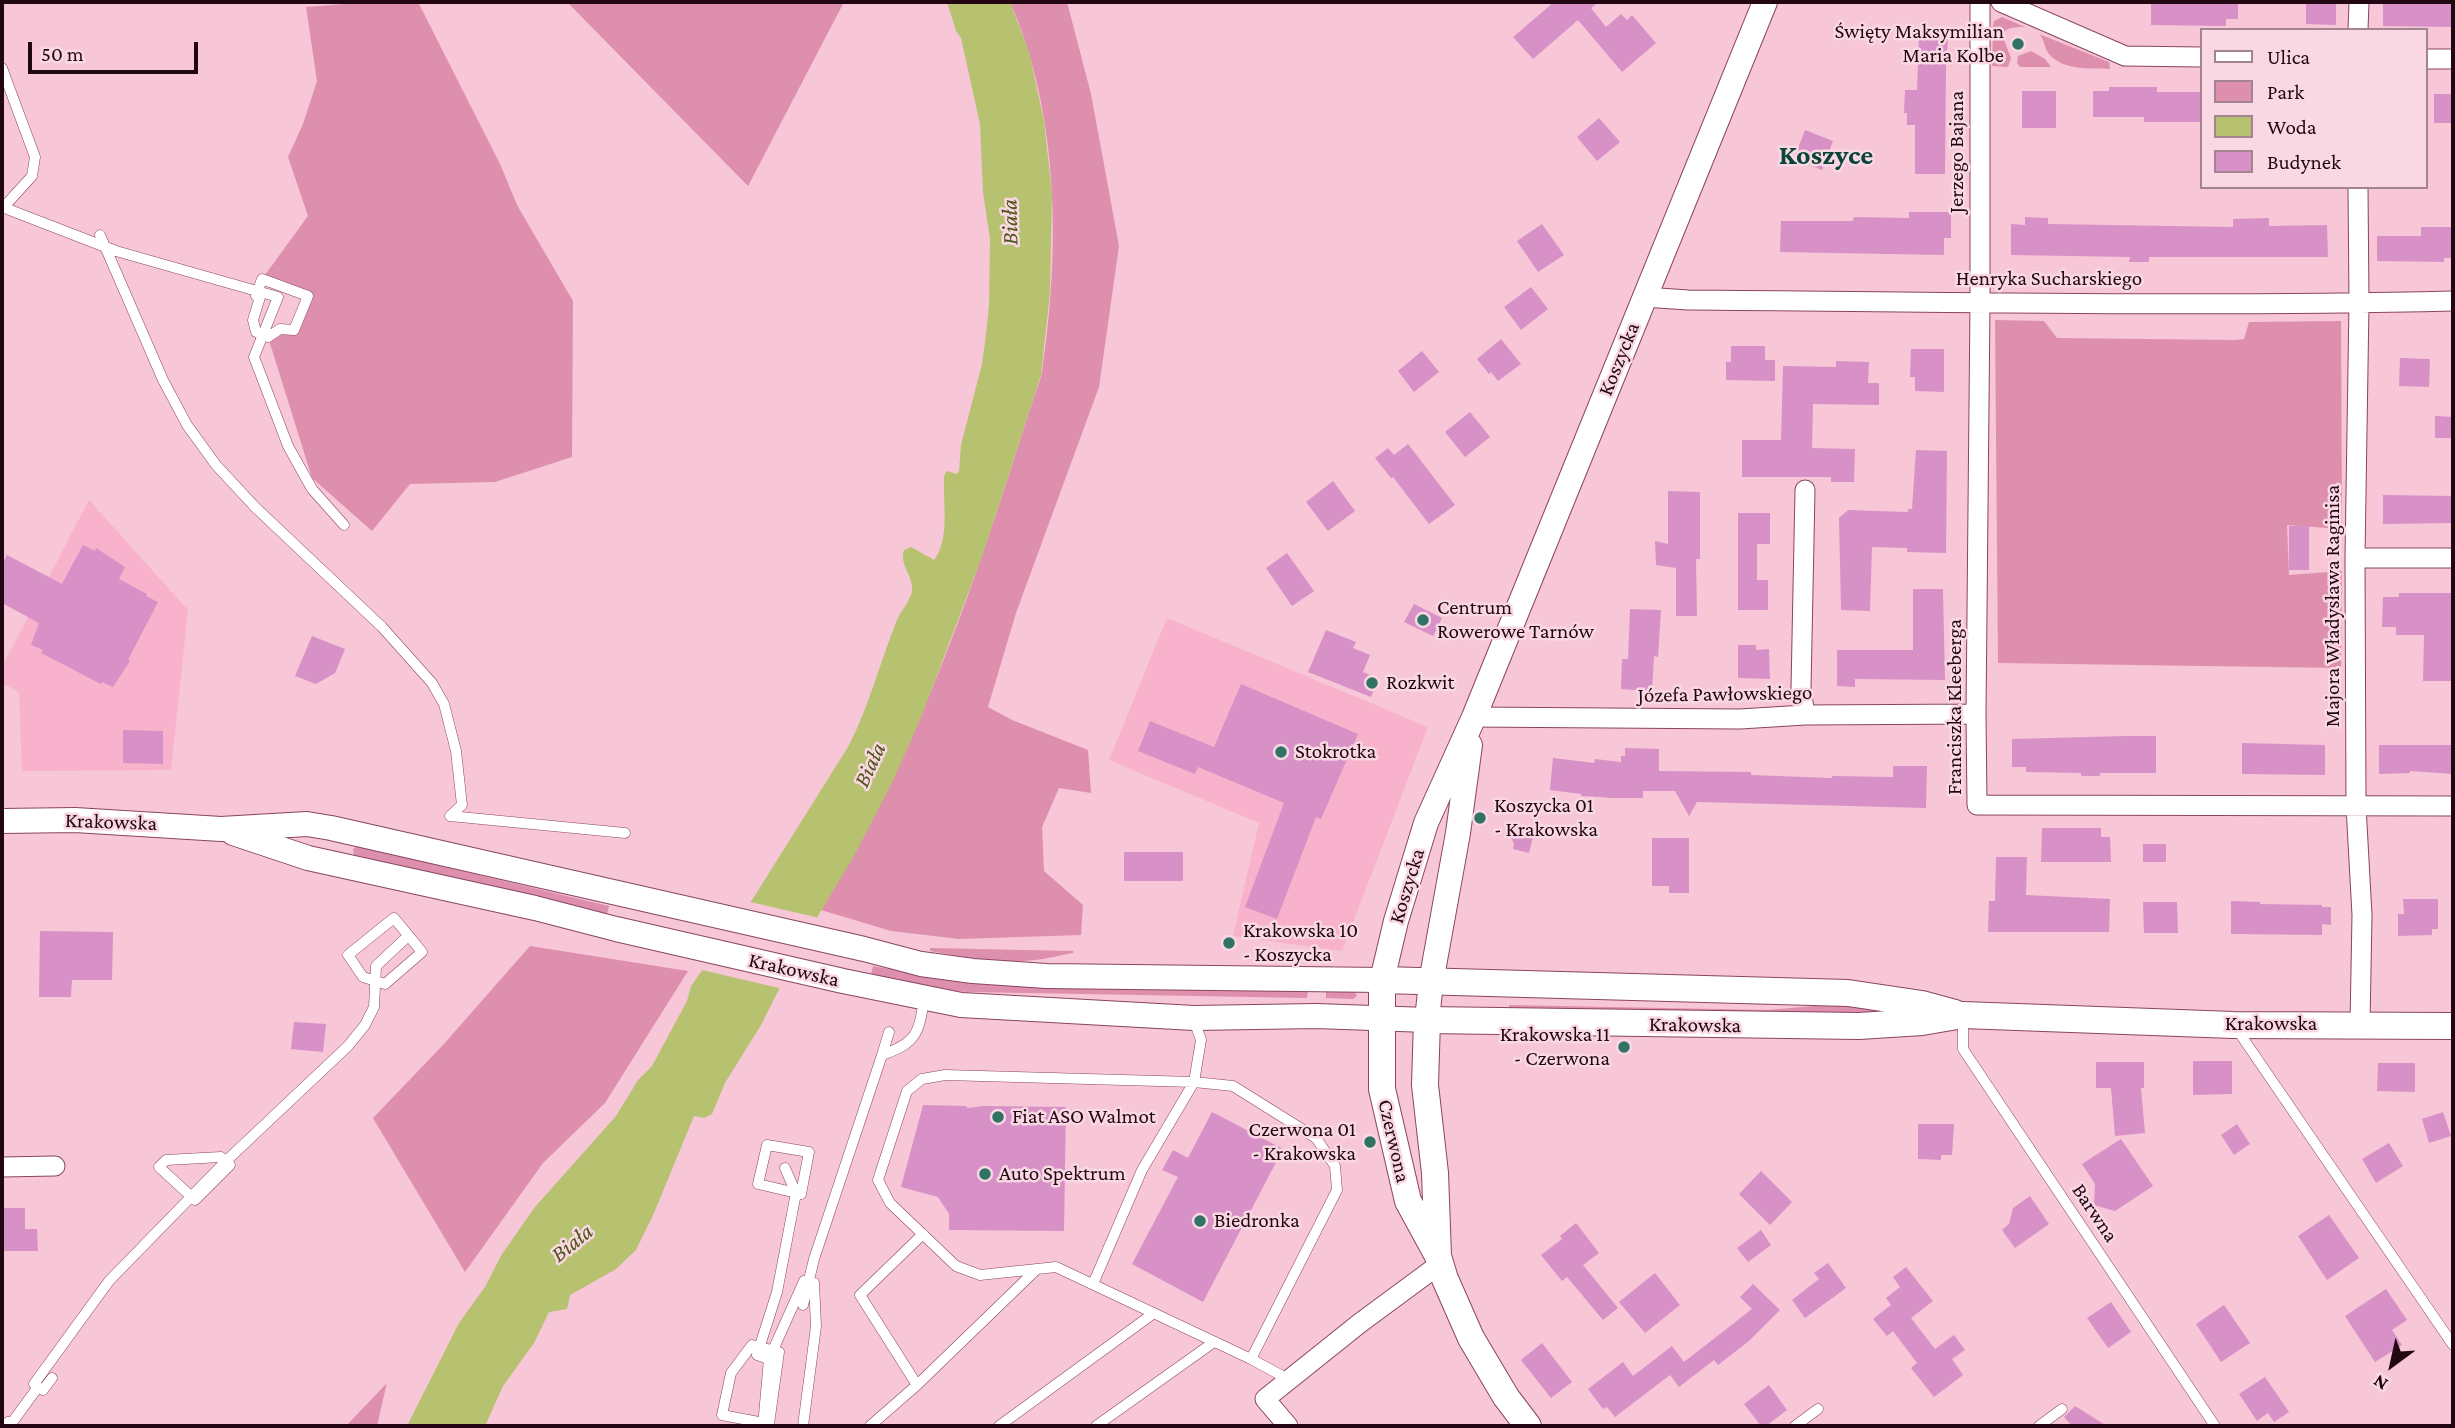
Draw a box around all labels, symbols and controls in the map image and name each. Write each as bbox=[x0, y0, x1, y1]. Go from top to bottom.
place label: Święty Maksymilian Maria Kolbe bbox=[1834, 19, 2004, 69]
scale bar bbox=[32, 28, 201, 72]
legend bbox=[2200, 28, 2427, 189]
marker: Święty Maksymilian Maria Kolbe bbox=[2010, 36, 2026, 52]
text: 50 m bbox=[41, 42, 84, 66]
text: Ulica bbox=[2267, 45, 2310, 69]
text: Park bbox=[2267, 80, 2304, 104]
street label: Jerzego Bajana bbox=[1944, 91, 1970, 213]
text: Woda bbox=[2267, 115, 2317, 139]
district label: Koszyce bbox=[1779, 138, 1873, 172]
text: Budynek bbox=[2267, 150, 2341, 174]
water label: Biała bbox=[996, 199, 1024, 245]
street label: Henryka Sucharskiego bbox=[1956, 266, 2142, 292]
street label: Koszycka bbox=[1593, 319, 1645, 399]
street label: Majora Władysława Raginisa bbox=[2320, 485, 2346, 727]
place label: Centrum Rowerowe Tarnów bbox=[1437, 595, 1594, 645]
marker: Centrum Rowerowe Tarnów bbox=[1415, 612, 1431, 628]
street label: Franciszka Kleeberga bbox=[1942, 619, 1968, 795]
place label: Rozkwit bbox=[1386, 670, 1454, 696]
marker: Rozkwit bbox=[1364, 675, 1380, 691]
street label: Józefa Pawłowskiego bbox=[1638, 680, 1812, 708]
water label: Biała bbox=[848, 738, 892, 792]
place label: Stokrotka bbox=[1295, 739, 1376, 765]
marker: Stokrotka bbox=[1273, 744, 1289, 760]
place label: Koszycka 01 - Krakowska bbox=[1494, 793, 1598, 843]
street label: Krakowska bbox=[64, 808, 158, 836]
marker: Koszycka 01 - Krakowska bbox=[1472, 810, 1488, 826]
street label: Koszycka bbox=[1384, 845, 1430, 927]
place label: Krakowska 10 - Koszycka bbox=[1243, 918, 1358, 968]
marker: Krakowska 10 - Koszycka bbox=[1221, 935, 1237, 951]
street label: Krakowska bbox=[746, 947, 842, 993]
street label: Krakowska bbox=[2225, 1011, 2317, 1037]
street label: Krakowska bbox=[1649, 1012, 1741, 1038]
place label: Krakowska 11 - Czerwona bbox=[1500, 1022, 1610, 1072]
marker: Krakowska 11 - Czerwona bbox=[1616, 1039, 1632, 1055]
street label: Czerwona bbox=[1372, 1097, 1416, 1185]
place label: Fiat ASO Walmot bbox=[1012, 1104, 1156, 1130]
marker: Fiat ASO Walmot bbox=[990, 1109, 1006, 1125]
place label: Czerwona 01 - Krakowska bbox=[1249, 1117, 1356, 1167]
marker: Czerwona 01 - Krakowska bbox=[1362, 1134, 1378, 1150]
place label: Auto Spektrum bbox=[999, 1161, 1126, 1187]
marker: Auto Spektrum bbox=[977, 1166, 993, 1182]
street label: Barwna bbox=[2066, 1179, 2124, 1247]
place label: Biedronka bbox=[1214, 1208, 1300, 1234]
marker: Biedronka bbox=[1192, 1213, 1208, 1229]
water label: Biała bbox=[545, 1218, 599, 1268]
north arrow bbox=[2357, 1330, 2427, 1400]
text: N bbox=[2369, 1371, 2391, 1395]

